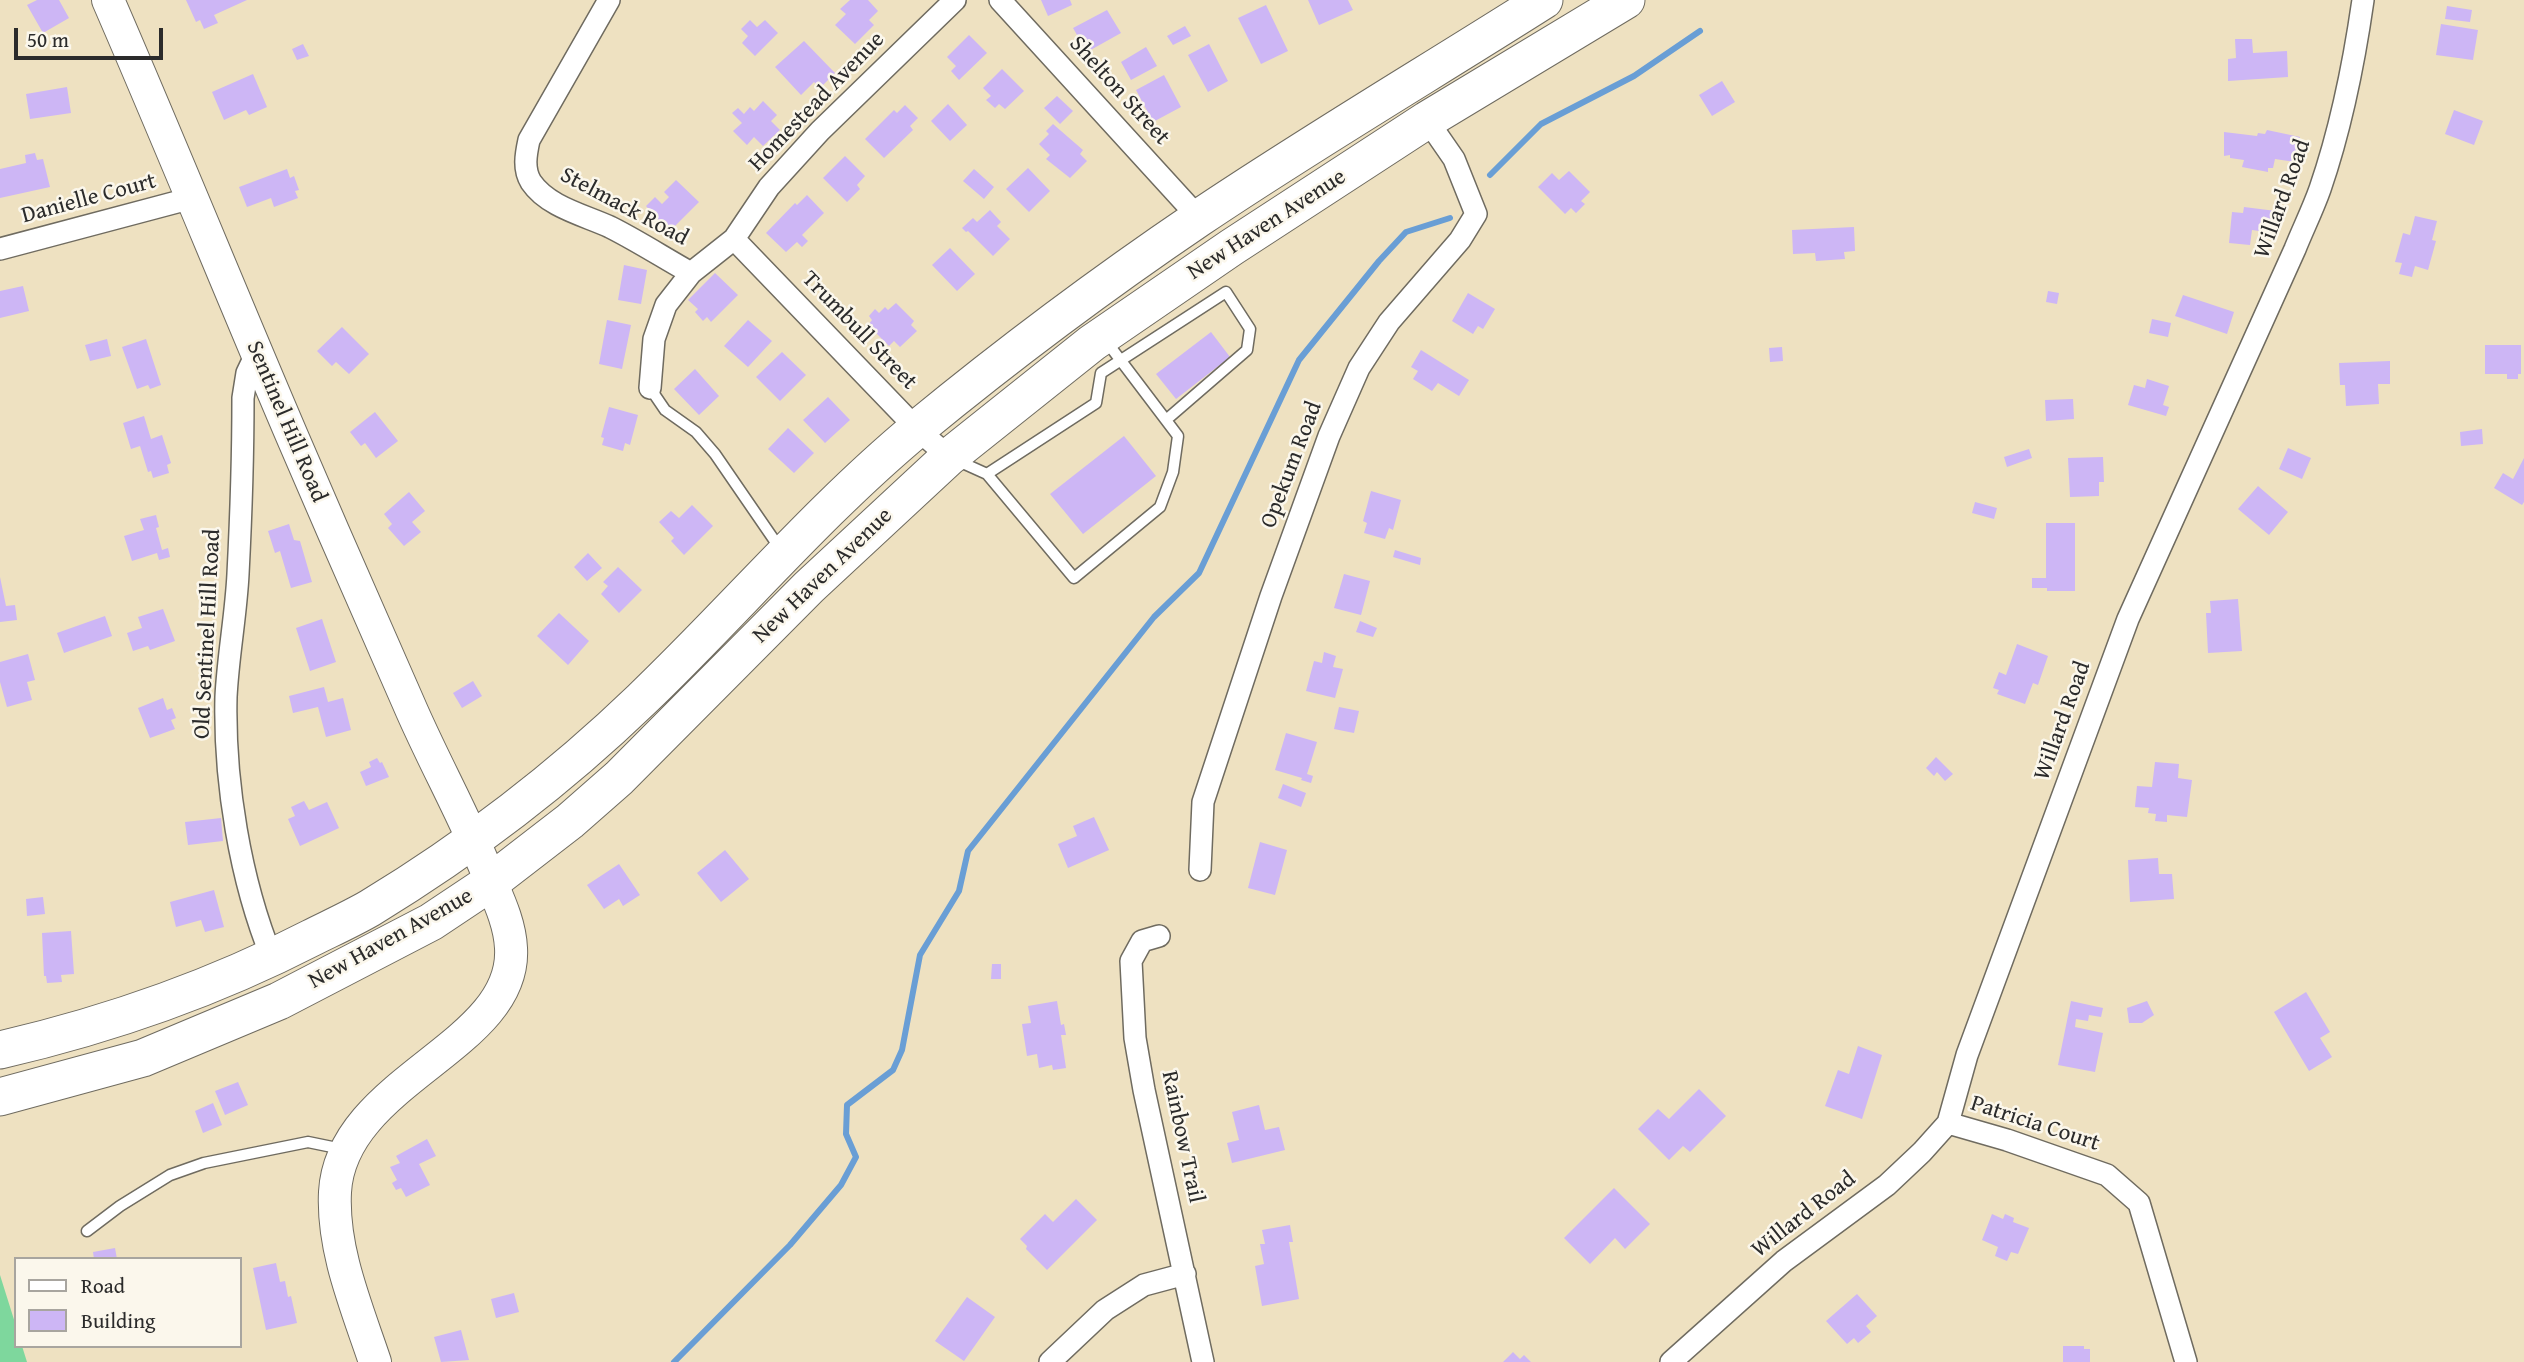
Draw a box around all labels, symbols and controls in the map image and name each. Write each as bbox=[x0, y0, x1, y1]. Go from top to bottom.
scale bar bbox=[18, 14, 166, 58]
text: 50 m bbox=[27, 24, 69, 55]
street label: Homestead Avenue bbox=[743, 26, 891, 178]
street label: Shelton Street bbox=[1063, 31, 1175, 151]
street label: Willard Road bbox=[2249, 136, 2317, 262]
street label: Stelmack Road bbox=[555, 162, 693, 252]
street label: New Haven Avenue bbox=[1183, 163, 1351, 287]
street label: Danielle Court bbox=[19, 168, 159, 230]
street label: Trumbull Street bbox=[796, 266, 922, 396]
street label: Sentinel Hill Road bbox=[240, 337, 332, 507]
street label: Opekum Road bbox=[1255, 398, 1329, 532]
street label: New Haven Avenue bbox=[747, 502, 899, 650]
street label: Old Sentinel Hill Road bbox=[189, 528, 227, 740]
street label: Willard Road bbox=[2029, 658, 2097, 784]
street label: New Haven Avenue bbox=[304, 882, 478, 996]
street label: Rainbow Trail bbox=[1155, 1069, 1209, 1205]
street label: Patricia Court bbox=[1967, 1090, 2103, 1158]
street label: Willard Road bbox=[1746, 1166, 1862, 1264]
legend bbox=[14, 1257, 242, 1348]
text: Road bbox=[81, 1270, 125, 1301]
text: Building bbox=[81, 1305, 155, 1336]

